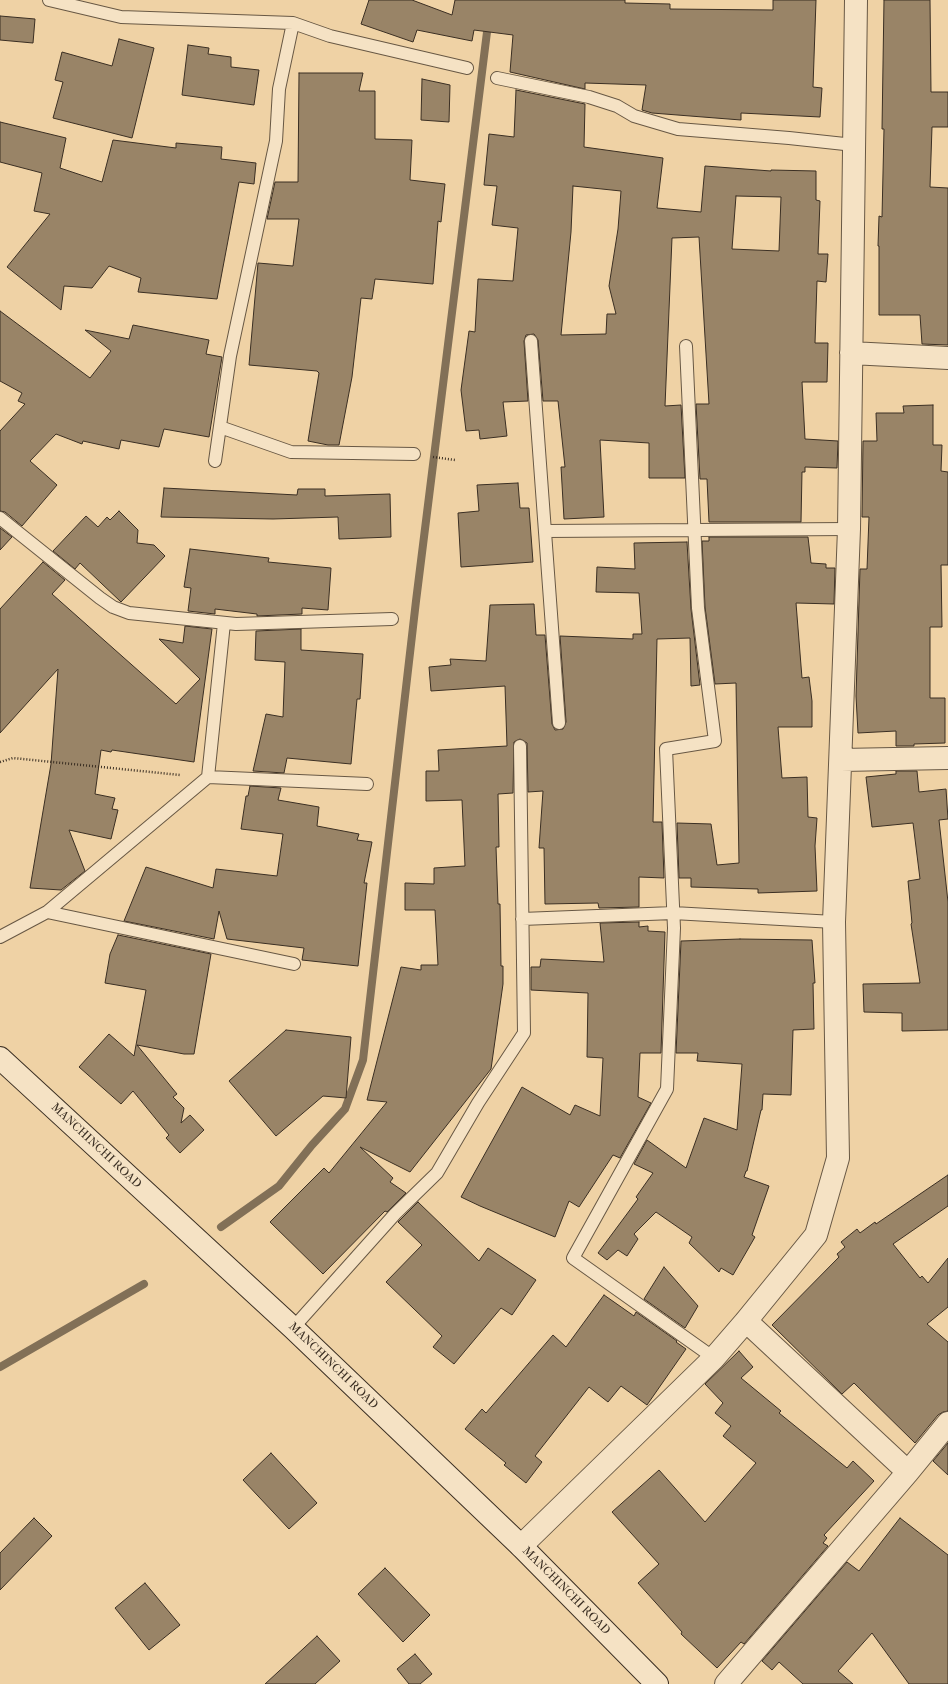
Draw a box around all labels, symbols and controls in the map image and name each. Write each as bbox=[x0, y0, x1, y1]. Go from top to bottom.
street label: MANCHINCHI ROAD bbox=[48, 1100, 144, 1192]
street label: MANCHINCHI ROAD bbox=[285, 1320, 381, 1412]
street label: MANCHINCHI ROAD bbox=[519, 1544, 613, 1638]

